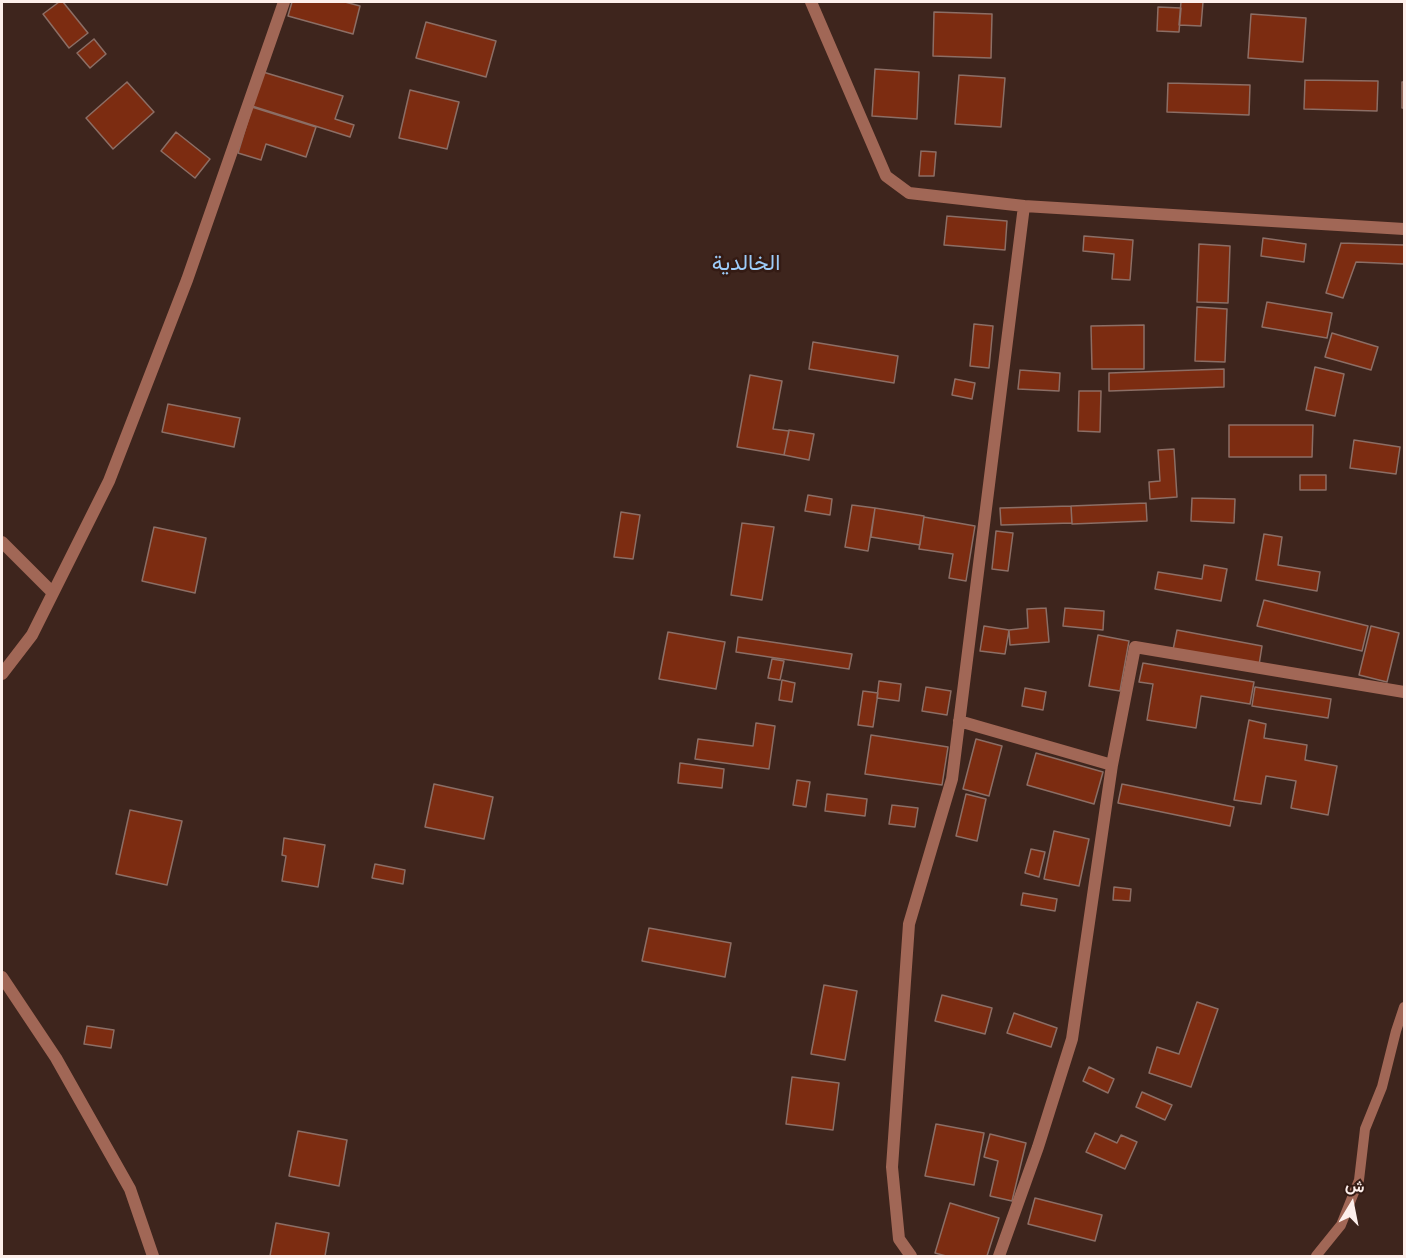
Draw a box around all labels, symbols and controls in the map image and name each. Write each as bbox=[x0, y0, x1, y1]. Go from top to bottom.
district label: الخالدية bbox=[712, 251, 780, 277]
north arrow bbox=[1322, 1174, 1382, 1234]
text: ش bbox=[1344, 1175, 1366, 1197]

